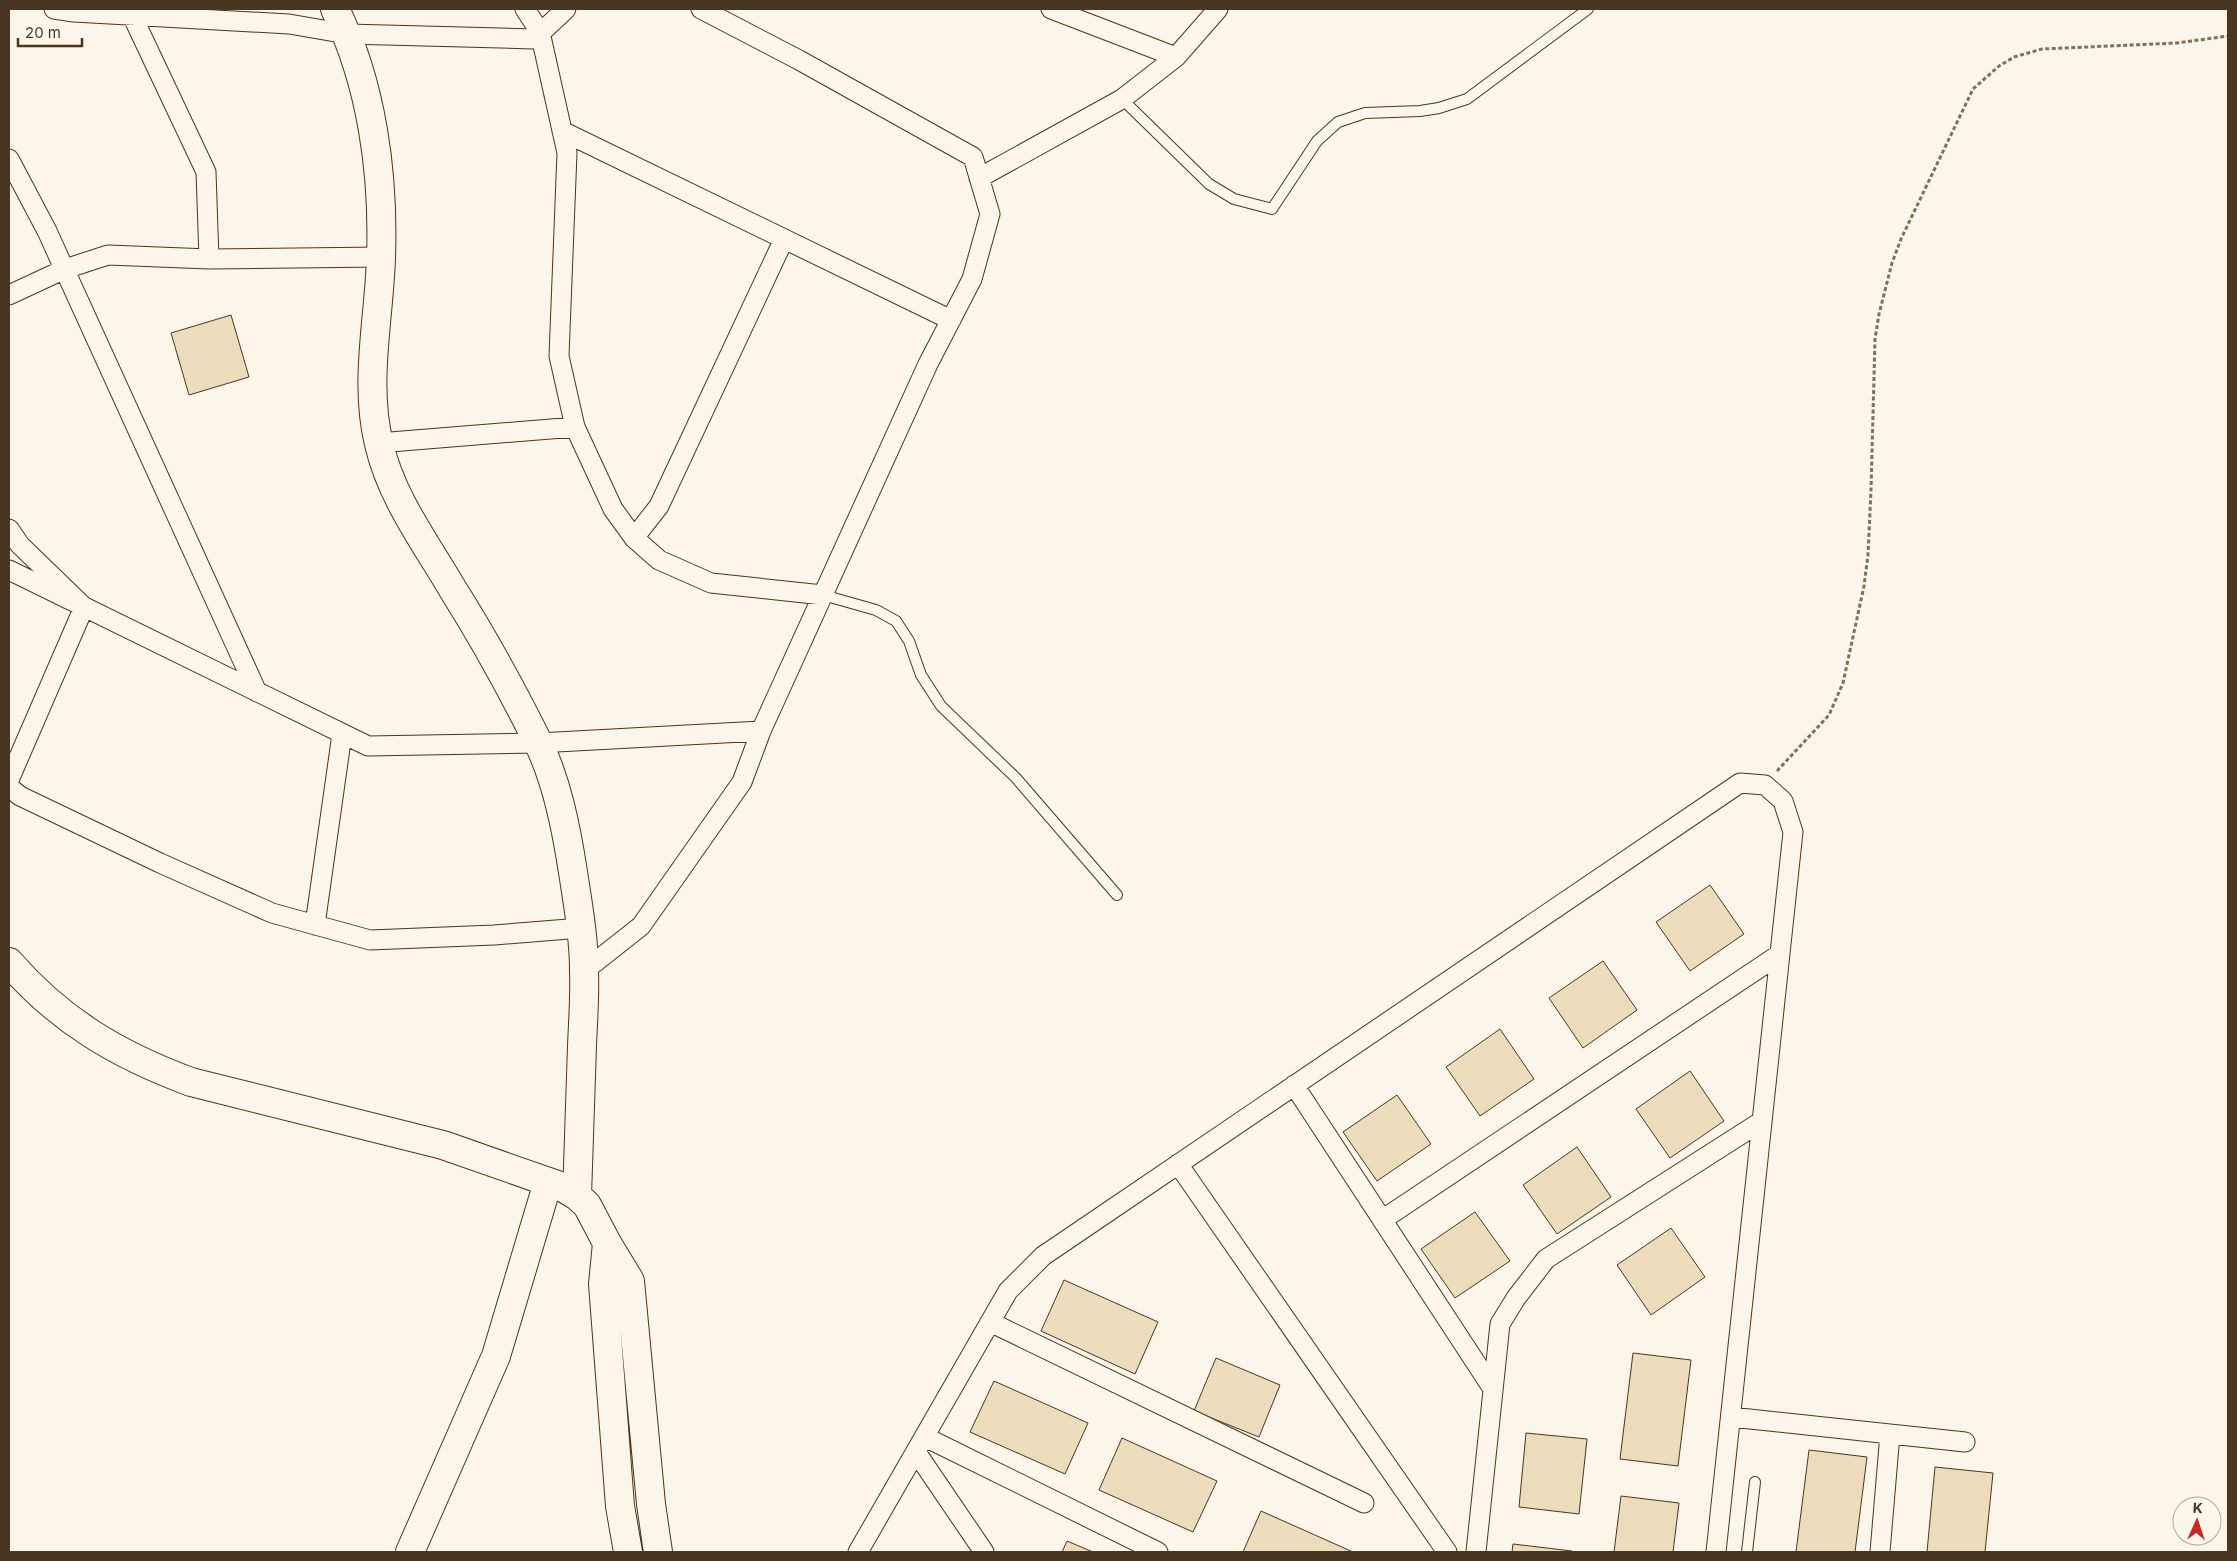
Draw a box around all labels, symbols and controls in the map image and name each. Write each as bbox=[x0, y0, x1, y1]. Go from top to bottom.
scale bar bbox=[18, 15, 81, 47]
text: 20 m bbox=[25, 23, 61, 42]
north arrow bbox=[2172, 1496, 2222, 1546]
text: K bbox=[2192, 1499, 2203, 1516]

